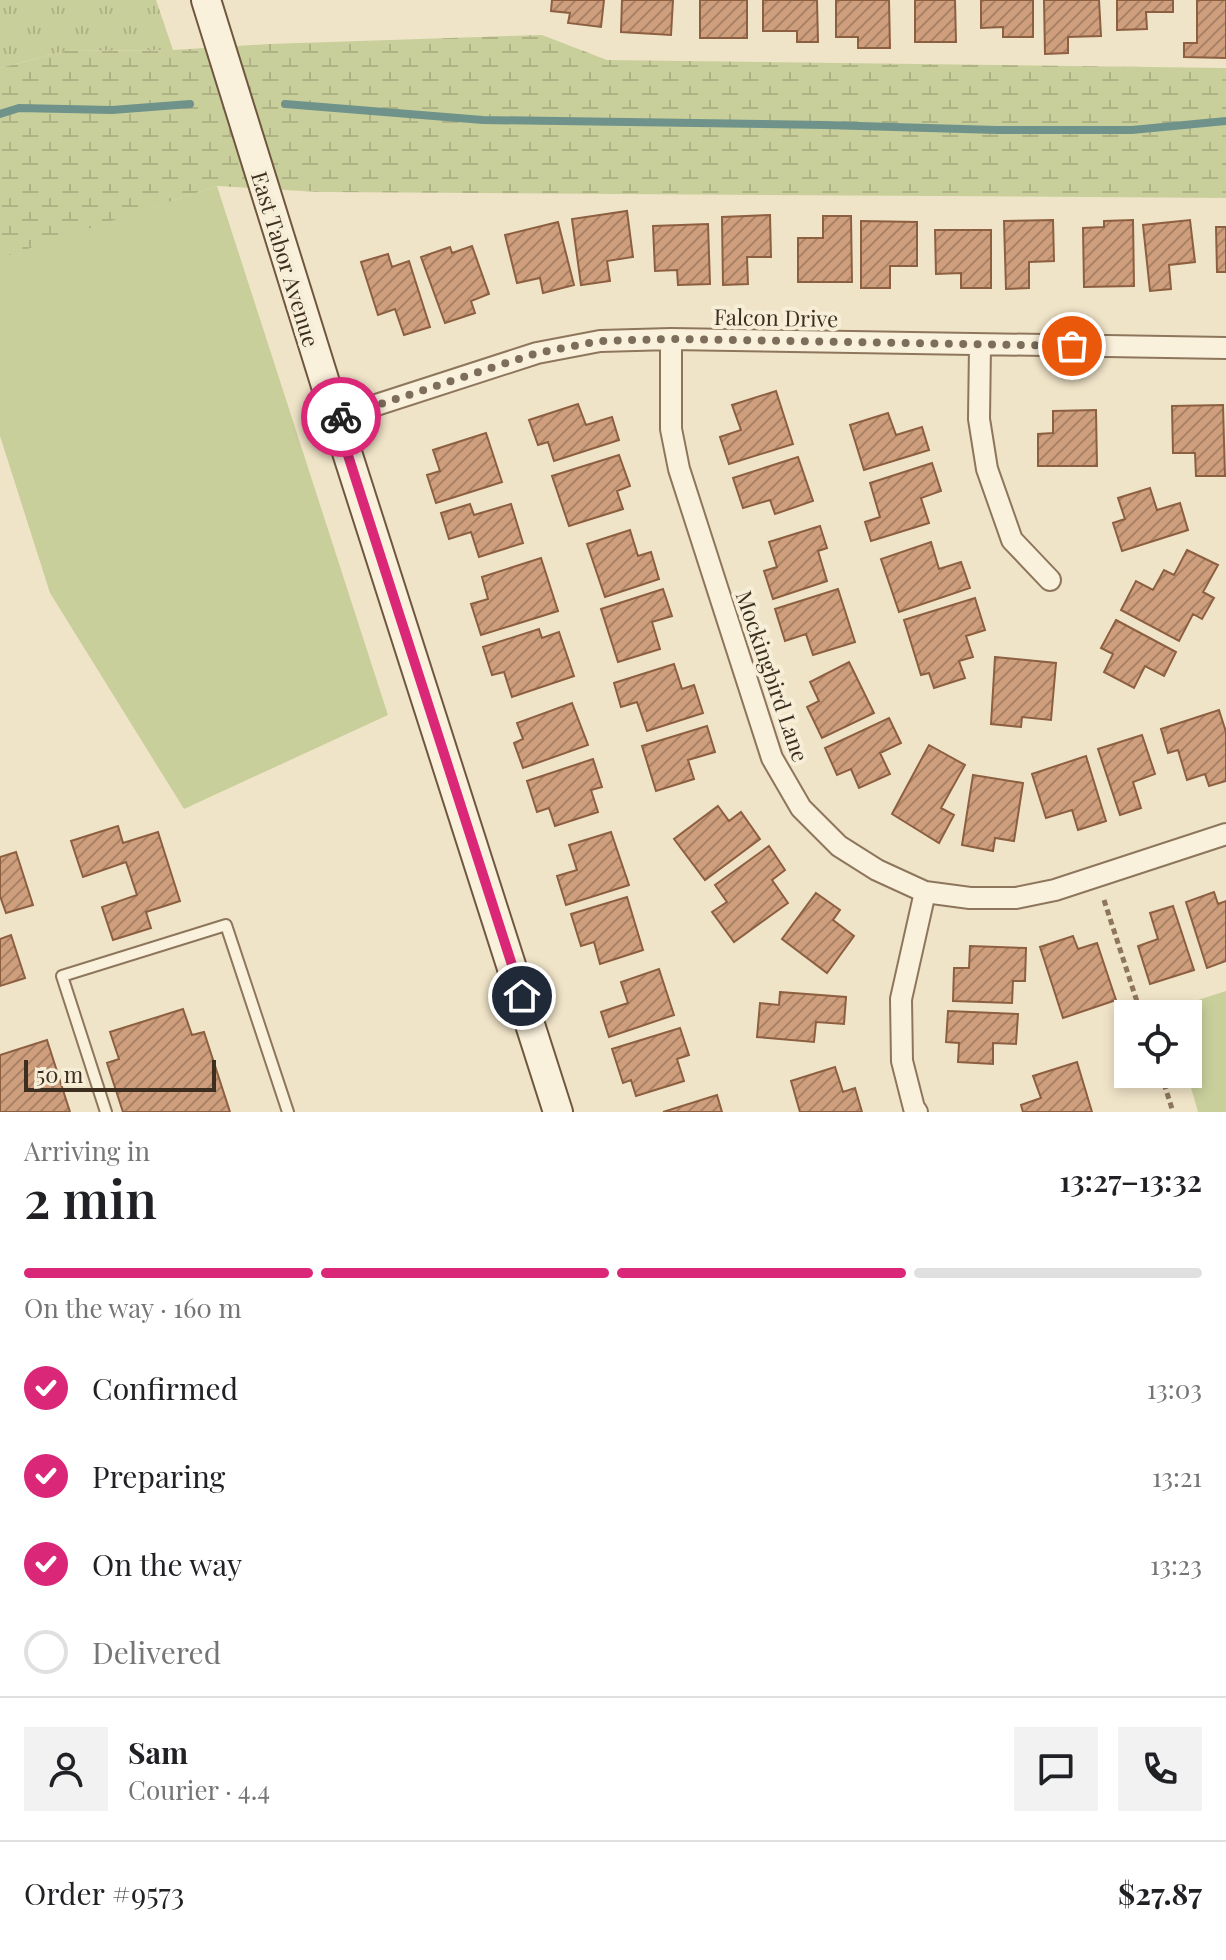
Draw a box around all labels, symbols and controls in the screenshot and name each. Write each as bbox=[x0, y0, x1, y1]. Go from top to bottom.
street label: East Tabor Avenue bbox=[245, 168, 327, 350]
street label: Falcon Drive bbox=[714, 301, 838, 333]
pin bbox=[1038, 312, 1106, 380]
icon: bag bbox=[1050, 324, 1094, 368]
courier bbox=[301, 377, 381, 457]
icon: bike bbox=[319, 395, 363, 439]
street label: Mockingbird Lane bbox=[730, 586, 816, 766]
pin bbox=[488, 962, 556, 1030]
icon: home bbox=[500, 974, 544, 1018]
map controls bbox=[1114, 1000, 1202, 1088]
button: locate bbox=[1114, 1000, 1202, 1088]
scale bar bbox=[24, 1056, 216, 1092]
text: 50 m bbox=[36, 1059, 83, 1089]
text: Arriving in bbox=[24, 1133, 150, 1168]
text: 13:27–13:32 bbox=[1059, 1160, 1202, 1200]
text: 2 min bbox=[24, 1163, 157, 1232]
text: On the way · 160 m bbox=[24, 1290, 242, 1325]
icon: check bbox=[24, 1366, 68, 1410]
text: Confirmed bbox=[92, 1368, 238, 1408]
text: 13:03 bbox=[1147, 1371, 1202, 1406]
icon: check bbox=[24, 1454, 68, 1498]
text: Preparing bbox=[92, 1456, 225, 1496]
text: 13:21 bbox=[1152, 1459, 1202, 1494]
icon: check bbox=[24, 1542, 68, 1586]
text: On the way bbox=[92, 1544, 242, 1584]
text: 13:23 bbox=[1150, 1547, 1202, 1582]
text: Delivered bbox=[92, 1632, 221, 1672]
button: person bbox=[24, 1727, 108, 1811]
button: chat bbox=[1014, 1727, 1098, 1811]
button: phone bbox=[1118, 1727, 1202, 1811]
text: Sam bbox=[128, 1732, 188, 1772]
text: Courier · 4.4 bbox=[128, 1772, 270, 1807]
text: Order #9573 bbox=[24, 1873, 184, 1913]
text: $27.87 bbox=[1118, 1873, 1202, 1913]

